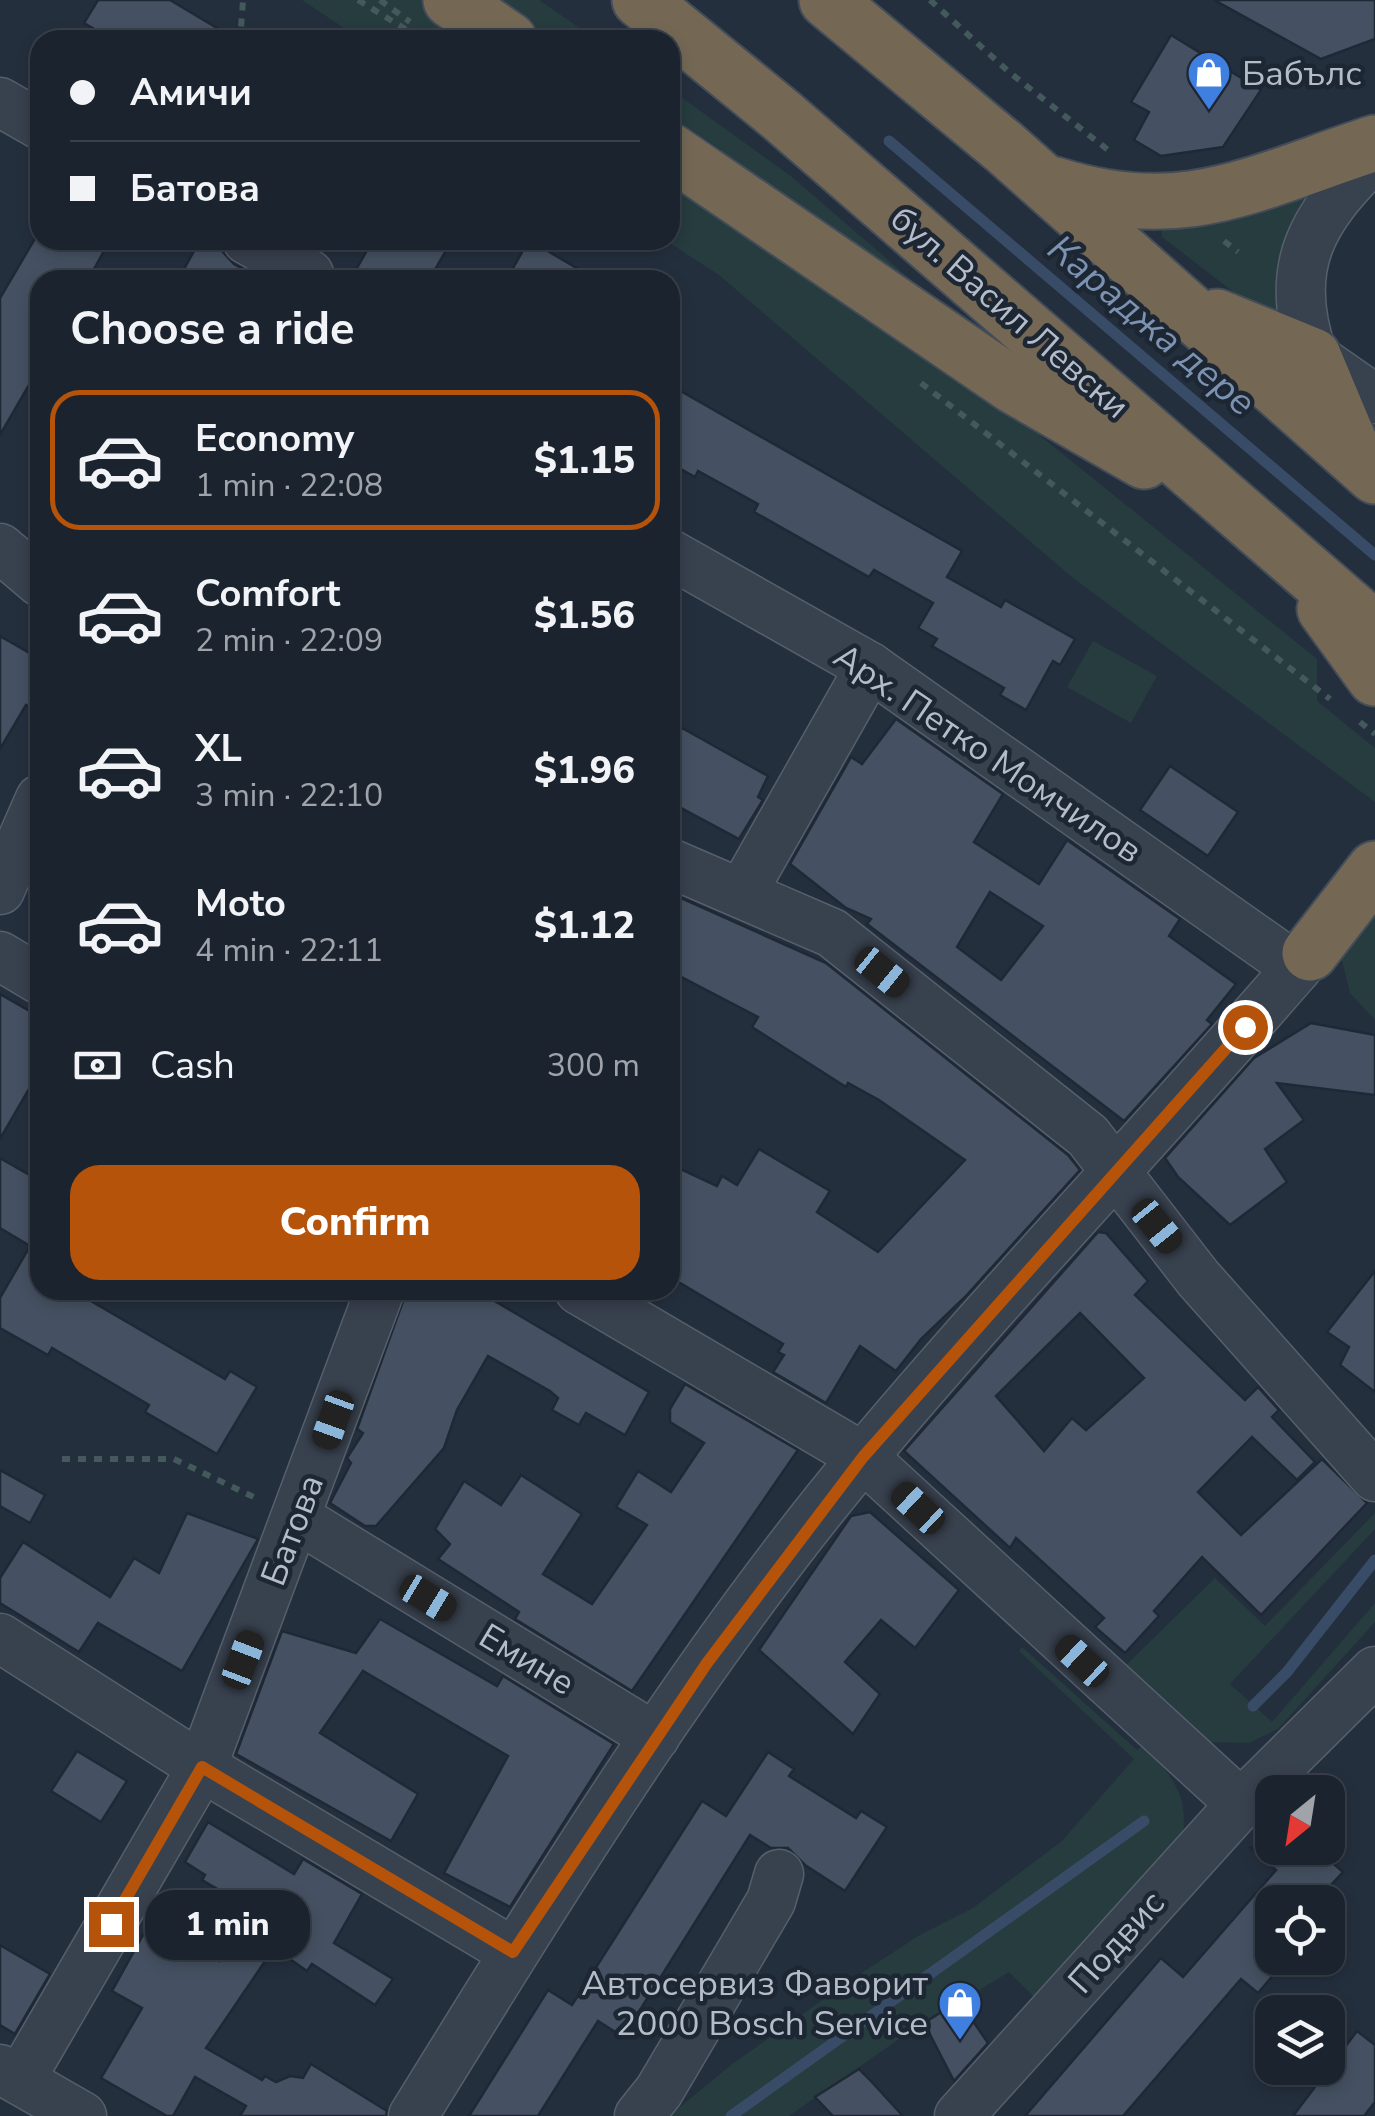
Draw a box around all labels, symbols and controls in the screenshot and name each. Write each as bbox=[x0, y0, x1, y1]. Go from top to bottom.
shop icon: Бабълс bbox=[1186, 50, 1232, 111]
place label: Бабълс bbox=[1242, 50, 1362, 97]
text: Амичи bbox=[130, 67, 252, 118]
text: Батова bbox=[130, 163, 260, 214]
street label: бул. Васил Левски bbox=[880, 196, 1139, 429]
water label: Караджа дере bbox=[1037, 223, 1266, 427]
text: Choose a ride bbox=[70, 299, 355, 360]
text: Economy bbox=[195, 413, 354, 464]
icon: car bbox=[75, 415, 165, 505]
text: $1.15 bbox=[534, 435, 635, 486]
text: 1 min · 22:08 bbox=[195, 464, 383, 507]
text: Comfort bbox=[195, 568, 340, 619]
icon: car bbox=[75, 570, 165, 660]
text: $1.56 bbox=[534, 590, 635, 641]
text: 2 min · 22:09 bbox=[195, 619, 383, 662]
street label: Арх. Петко Момчилов bbox=[825, 633, 1151, 874]
text: XL bbox=[195, 723, 242, 774]
icon: car bbox=[75, 725, 165, 815]
text: $1.96 bbox=[534, 745, 635, 796]
text: 3 min · 22:10 bbox=[195, 774, 383, 817]
text: Moto bbox=[195, 878, 286, 929]
icon: car bbox=[75, 880, 165, 970]
text: $1.12 bbox=[534, 900, 635, 951]
text: 4 min · 22:11 bbox=[195, 929, 383, 972]
car bbox=[849, 941, 915, 1003]
route start bbox=[1223, 1005, 1268, 1050]
icon: cash bbox=[70, 1038, 125, 1093]
text: Cash bbox=[150, 1040, 235, 1091]
text: 300 m bbox=[547, 1044, 640, 1087]
button: Confirm bbox=[70, 1165, 640, 1280]
car bbox=[1126, 1193, 1188, 1259]
car bbox=[309, 1387, 357, 1453]
street label: Батова bbox=[250, 1468, 335, 1592]
car bbox=[886, 1477, 950, 1539]
car bbox=[395, 1570, 461, 1626]
street label: Емине bbox=[470, 1613, 583, 1706]
car bbox=[218, 1627, 268, 1693]
car bbox=[1050, 1630, 1114, 1692]
north arrow bbox=[1255, 1775, 1345, 1865]
map controls bbox=[1255, 1775, 1345, 2085]
street label: Подвис bbox=[1058, 1881, 1175, 2004]
button: locate bbox=[1255, 1885, 1345, 1975]
callout: 1 min bbox=[146, 1889, 311, 1959]
route end bbox=[89, 1902, 134, 1947]
text: 1 min bbox=[185, 1903, 270, 1946]
place label: Автосервиз Фаворит 2000 Bosch Service bbox=[581, 1960, 928, 2047]
shop icon: Автосервиз Фаворит 2000 Bosch Service bbox=[937, 1980, 983, 2041]
button: layers bbox=[1255, 1995, 1345, 2085]

